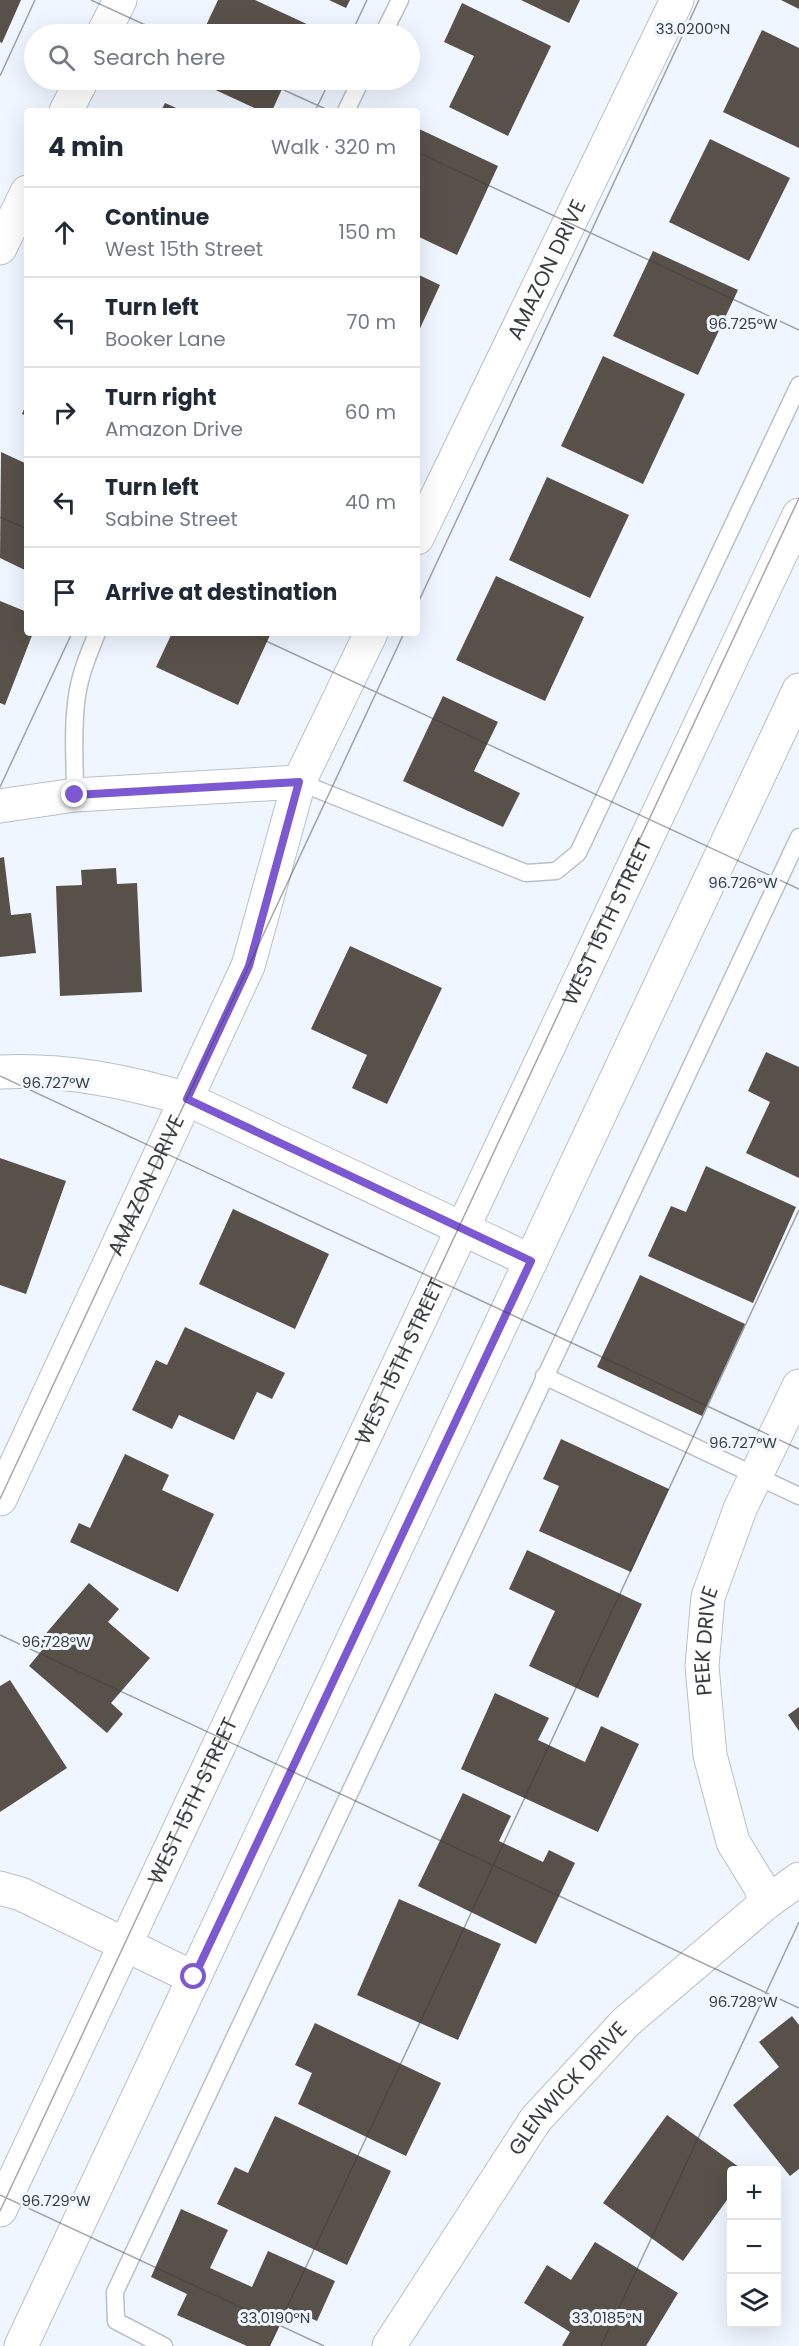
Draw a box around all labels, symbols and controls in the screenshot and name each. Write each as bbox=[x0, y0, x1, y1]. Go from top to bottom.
text: 33.0200°N bbox=[656, 18, 730, 39]
search box bbox=[24, 24, 420, 90]
icon: search bbox=[45, 41, 78, 74]
text: Search here bbox=[93, 42, 226, 73]
text: 4 min bbox=[48, 129, 124, 165]
text: Walk · 320 m bbox=[271, 133, 396, 161]
street label: AMAZON DRIVE bbox=[500, 195, 592, 344]
text: Continue bbox=[105, 202, 209, 233]
icon: ahead bbox=[48, 216, 81, 249]
text: 150 m bbox=[339, 218, 396, 246]
text: West 15th Street bbox=[105, 235, 263, 263]
text: Turn left bbox=[105, 292, 199, 323]
icon: left bbox=[48, 306, 81, 339]
text: 70 m bbox=[347, 308, 396, 336]
text: 96.725°W bbox=[708, 313, 778, 334]
text: Booker Lane bbox=[105, 325, 226, 353]
text: Turn right bbox=[105, 382, 216, 413]
icon: right bbox=[48, 396, 81, 429]
text: 60 m bbox=[345, 398, 396, 426]
text: Amazon Drive bbox=[105, 415, 243, 443]
text: Turn left bbox=[105, 472, 199, 503]
icon: left bbox=[48, 486, 81, 519]
text: 40 m bbox=[345, 488, 396, 516]
text: Sabine Street bbox=[105, 505, 238, 533]
icon: arrive bbox=[48, 576, 81, 609]
text: Arrive at destination bbox=[105, 577, 337, 608]
route end bbox=[61, 781, 87, 807]
street label: WEST 15TH STREET bbox=[555, 833, 659, 1010]
text: 96.726°W bbox=[708, 872, 778, 893]
text: 96.727°W bbox=[22, 1072, 90, 1093]
street label: AMAZON DRIVE bbox=[100, 1110, 191, 1260]
street label: WEST 15TH STREET bbox=[348, 1273, 451, 1450]
text: 96.727°W bbox=[709, 1432, 777, 1453]
street label: PEEK DRIVE bbox=[687, 1582, 725, 1697]
text: 96.728°W bbox=[21, 1631, 91, 1652]
street label: WEST 15TH STREET bbox=[140, 1713, 244, 1889]
route start bbox=[180, 1963, 206, 1989]
text: 96.728°W bbox=[708, 1991, 778, 2012]
street label: GLENWICK DRIVE bbox=[501, 2015, 633, 2161]
map controls bbox=[727, 2166, 781, 2328]
button: + bbox=[727, 2166, 781, 2220]
text: 96.729°W bbox=[21, 2190, 91, 2211]
button: − bbox=[727, 2220, 781, 2274]
button: layers bbox=[727, 2274, 781, 2328]
text: 33.0190°N bbox=[240, 2307, 310, 2328]
text: 33.0185°N bbox=[572, 2307, 642, 2328]

